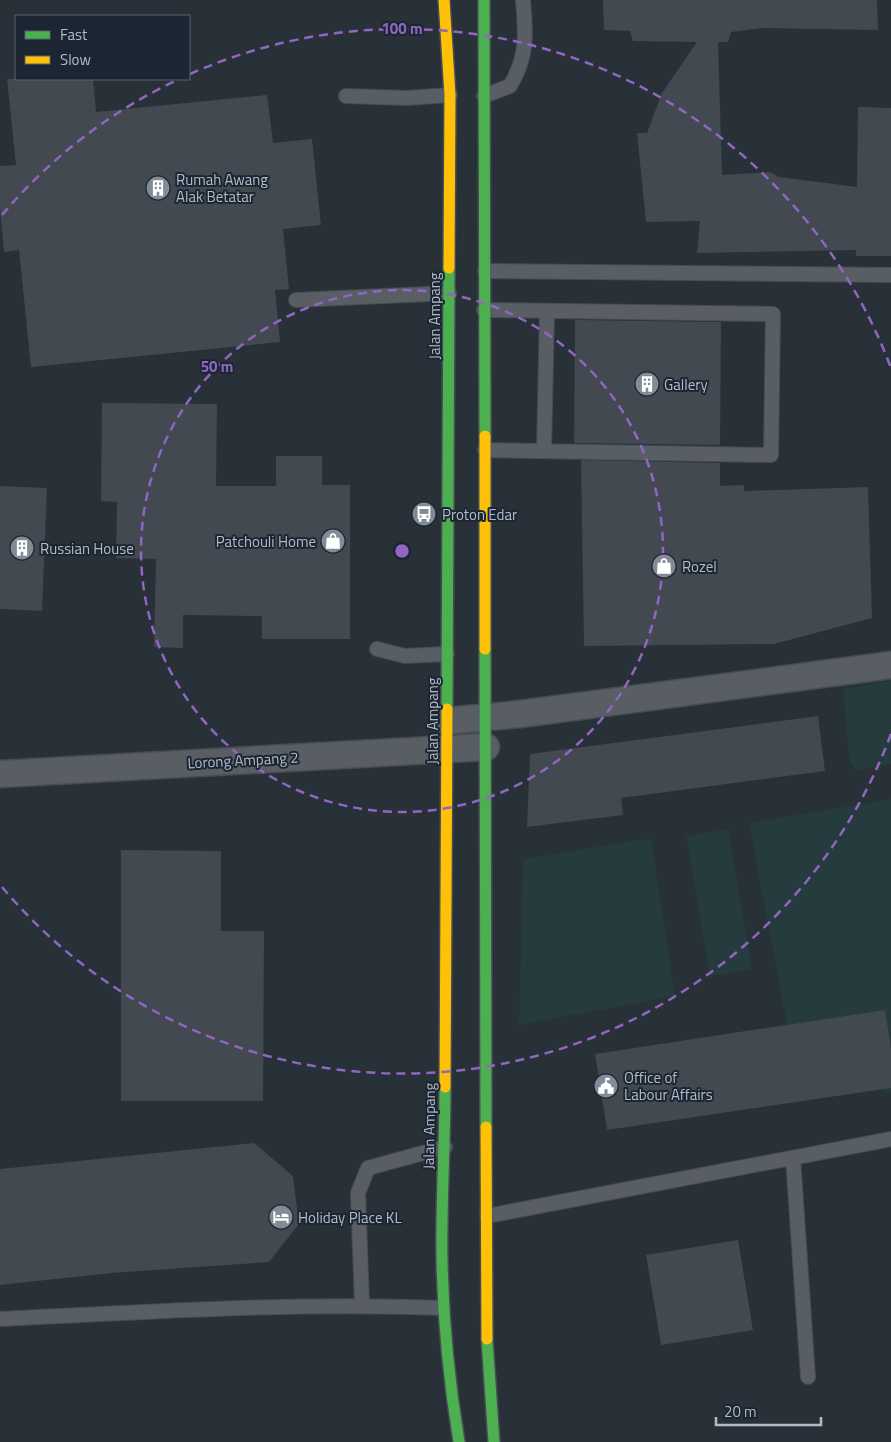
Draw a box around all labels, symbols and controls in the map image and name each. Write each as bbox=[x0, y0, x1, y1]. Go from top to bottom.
legend bbox=[15, 15, 190, 80]
text: 100 m bbox=[381, 17, 423, 40]
text: Fast bbox=[60, 23, 88, 46]
text: Slow bbox=[60, 48, 91, 71]
place label: Rumah Awang Alak Betatar bbox=[176, 168, 268, 208]
building icon: Rumah Awang Alak Betatar bbox=[145, 175, 171, 201]
street label: Jalan Ampang bbox=[423, 272, 446, 359]
text: 50 m bbox=[201, 355, 233, 378]
building icon: Gallery bbox=[634, 371, 660, 397]
place label: Gallery bbox=[664, 373, 708, 396]
bus stop icon: Proton Edar bbox=[411, 501, 437, 527]
place label: Proton Edar bbox=[442, 503, 517, 526]
shop icon: Patchouli Home bbox=[320, 528, 346, 554]
place label: Patchouli Home bbox=[216, 530, 316, 553]
building icon: Russian House bbox=[9, 535, 35, 561]
place label: Russian House bbox=[40, 537, 134, 560]
centre of rings bbox=[393, 542, 411, 560]
shop icon: Rozel bbox=[651, 553, 677, 579]
place label: Rozel bbox=[682, 555, 717, 578]
street label: Jalan Ampang bbox=[421, 677, 444, 764]
street label: Lorong Ampang 2 bbox=[187, 746, 299, 774]
place label: Office of Labour Affairs bbox=[624, 1066, 713, 1106]
public building icon: Office of Labour Affairs bbox=[593, 1073, 619, 1099]
street label: Jalan Ampang bbox=[417, 1082, 441, 1170]
hotel icon: Holiday Place KL bbox=[268, 1204, 294, 1230]
place label: Holiday Place KL bbox=[298, 1206, 402, 1229]
scale bar bbox=[716, 1394, 821, 1426]
text: 20 m bbox=[724, 1400, 757, 1423]

